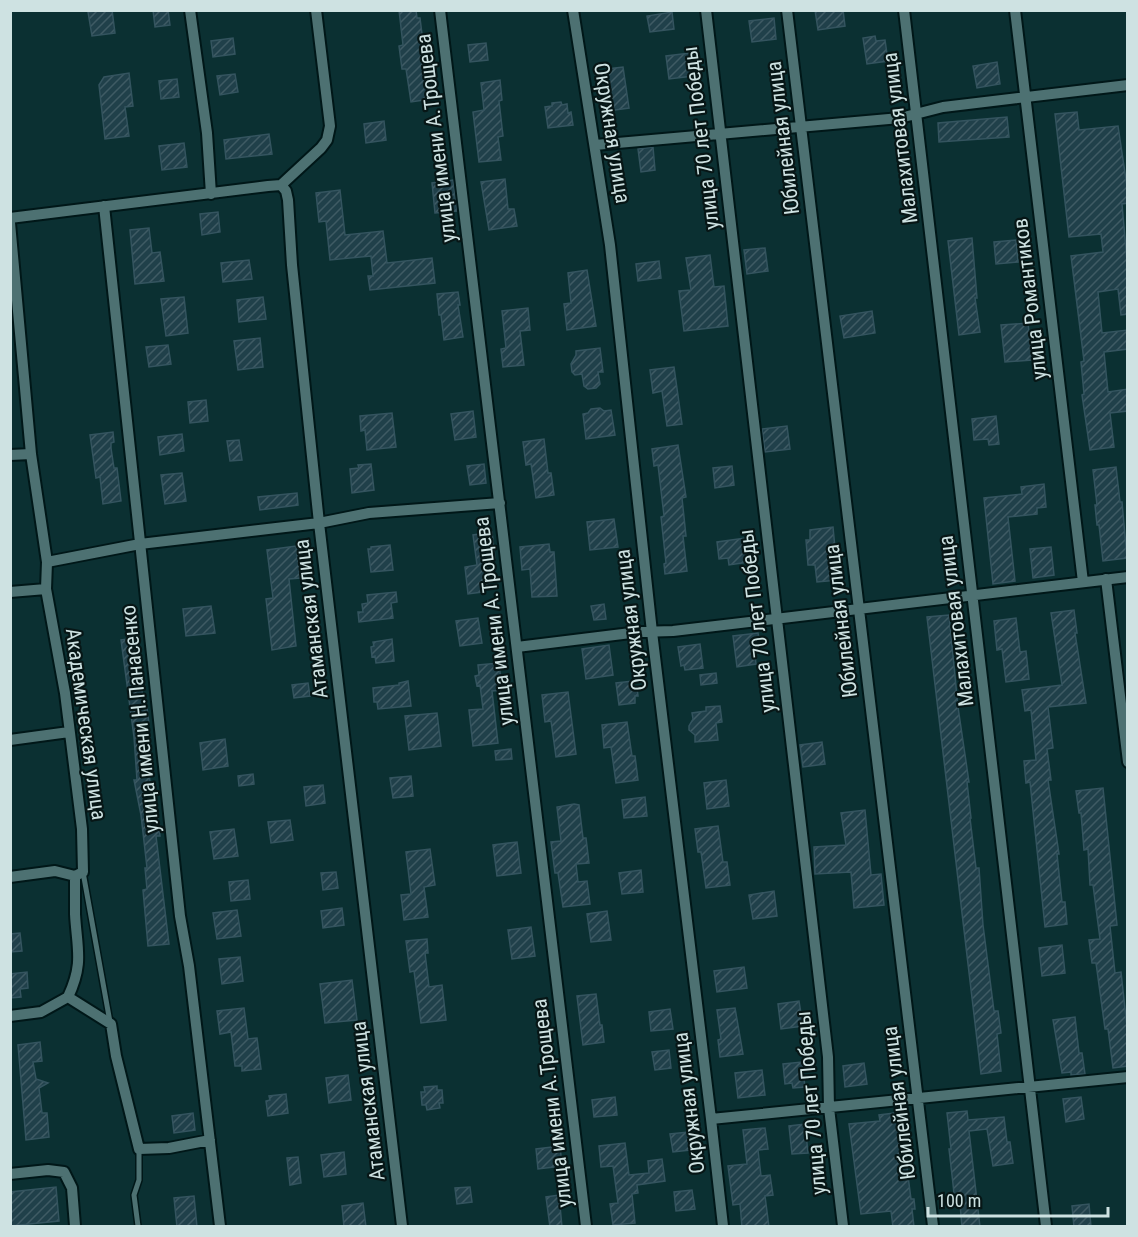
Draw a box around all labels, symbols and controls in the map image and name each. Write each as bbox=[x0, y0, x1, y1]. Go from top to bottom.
street label: улица имени А.Трощева bbox=[411, 32, 461, 244]
street label: улица 70 лет Победы bbox=[678, 45, 724, 231]
street label: Малахитовая улица bbox=[878, 51, 922, 225]
street label: Юбилейная улица bbox=[762, 60, 804, 216]
street label: Окружная улица bbox=[589, 61, 635, 205]
street label: улица Романтиков bbox=[1008, 217, 1052, 381]
street label: улица имени А.Трощева bbox=[469, 515, 519, 727]
street label: улица 70 лет Победы bbox=[734, 528, 780, 714]
street label: Малахитовая улица bbox=[934, 534, 978, 708]
street label: Атаманская улица bbox=[289, 538, 333, 700]
street label: Юбилейная улица bbox=[820, 543, 862, 699]
street label: Окружная улица bbox=[610, 548, 652, 692]
street label: улица имени Н.Панасенко bbox=[116, 604, 164, 834]
street label: Академическая улица bbox=[61, 627, 111, 821]
street label: улица имени А.Трощева bbox=[527, 997, 577, 1209]
street label: улица 70 лет Победы bbox=[791, 1010, 831, 1196]
street label: Атаманская улица bbox=[346, 1020, 390, 1182]
street label: Юбилейная улица bbox=[878, 1025, 920, 1181]
street label: Окружная улица bbox=[668, 1031, 710, 1175]
scale bar bbox=[928, 1180, 1108, 1218]
text: 100 m bbox=[937, 1190, 981, 1211]

